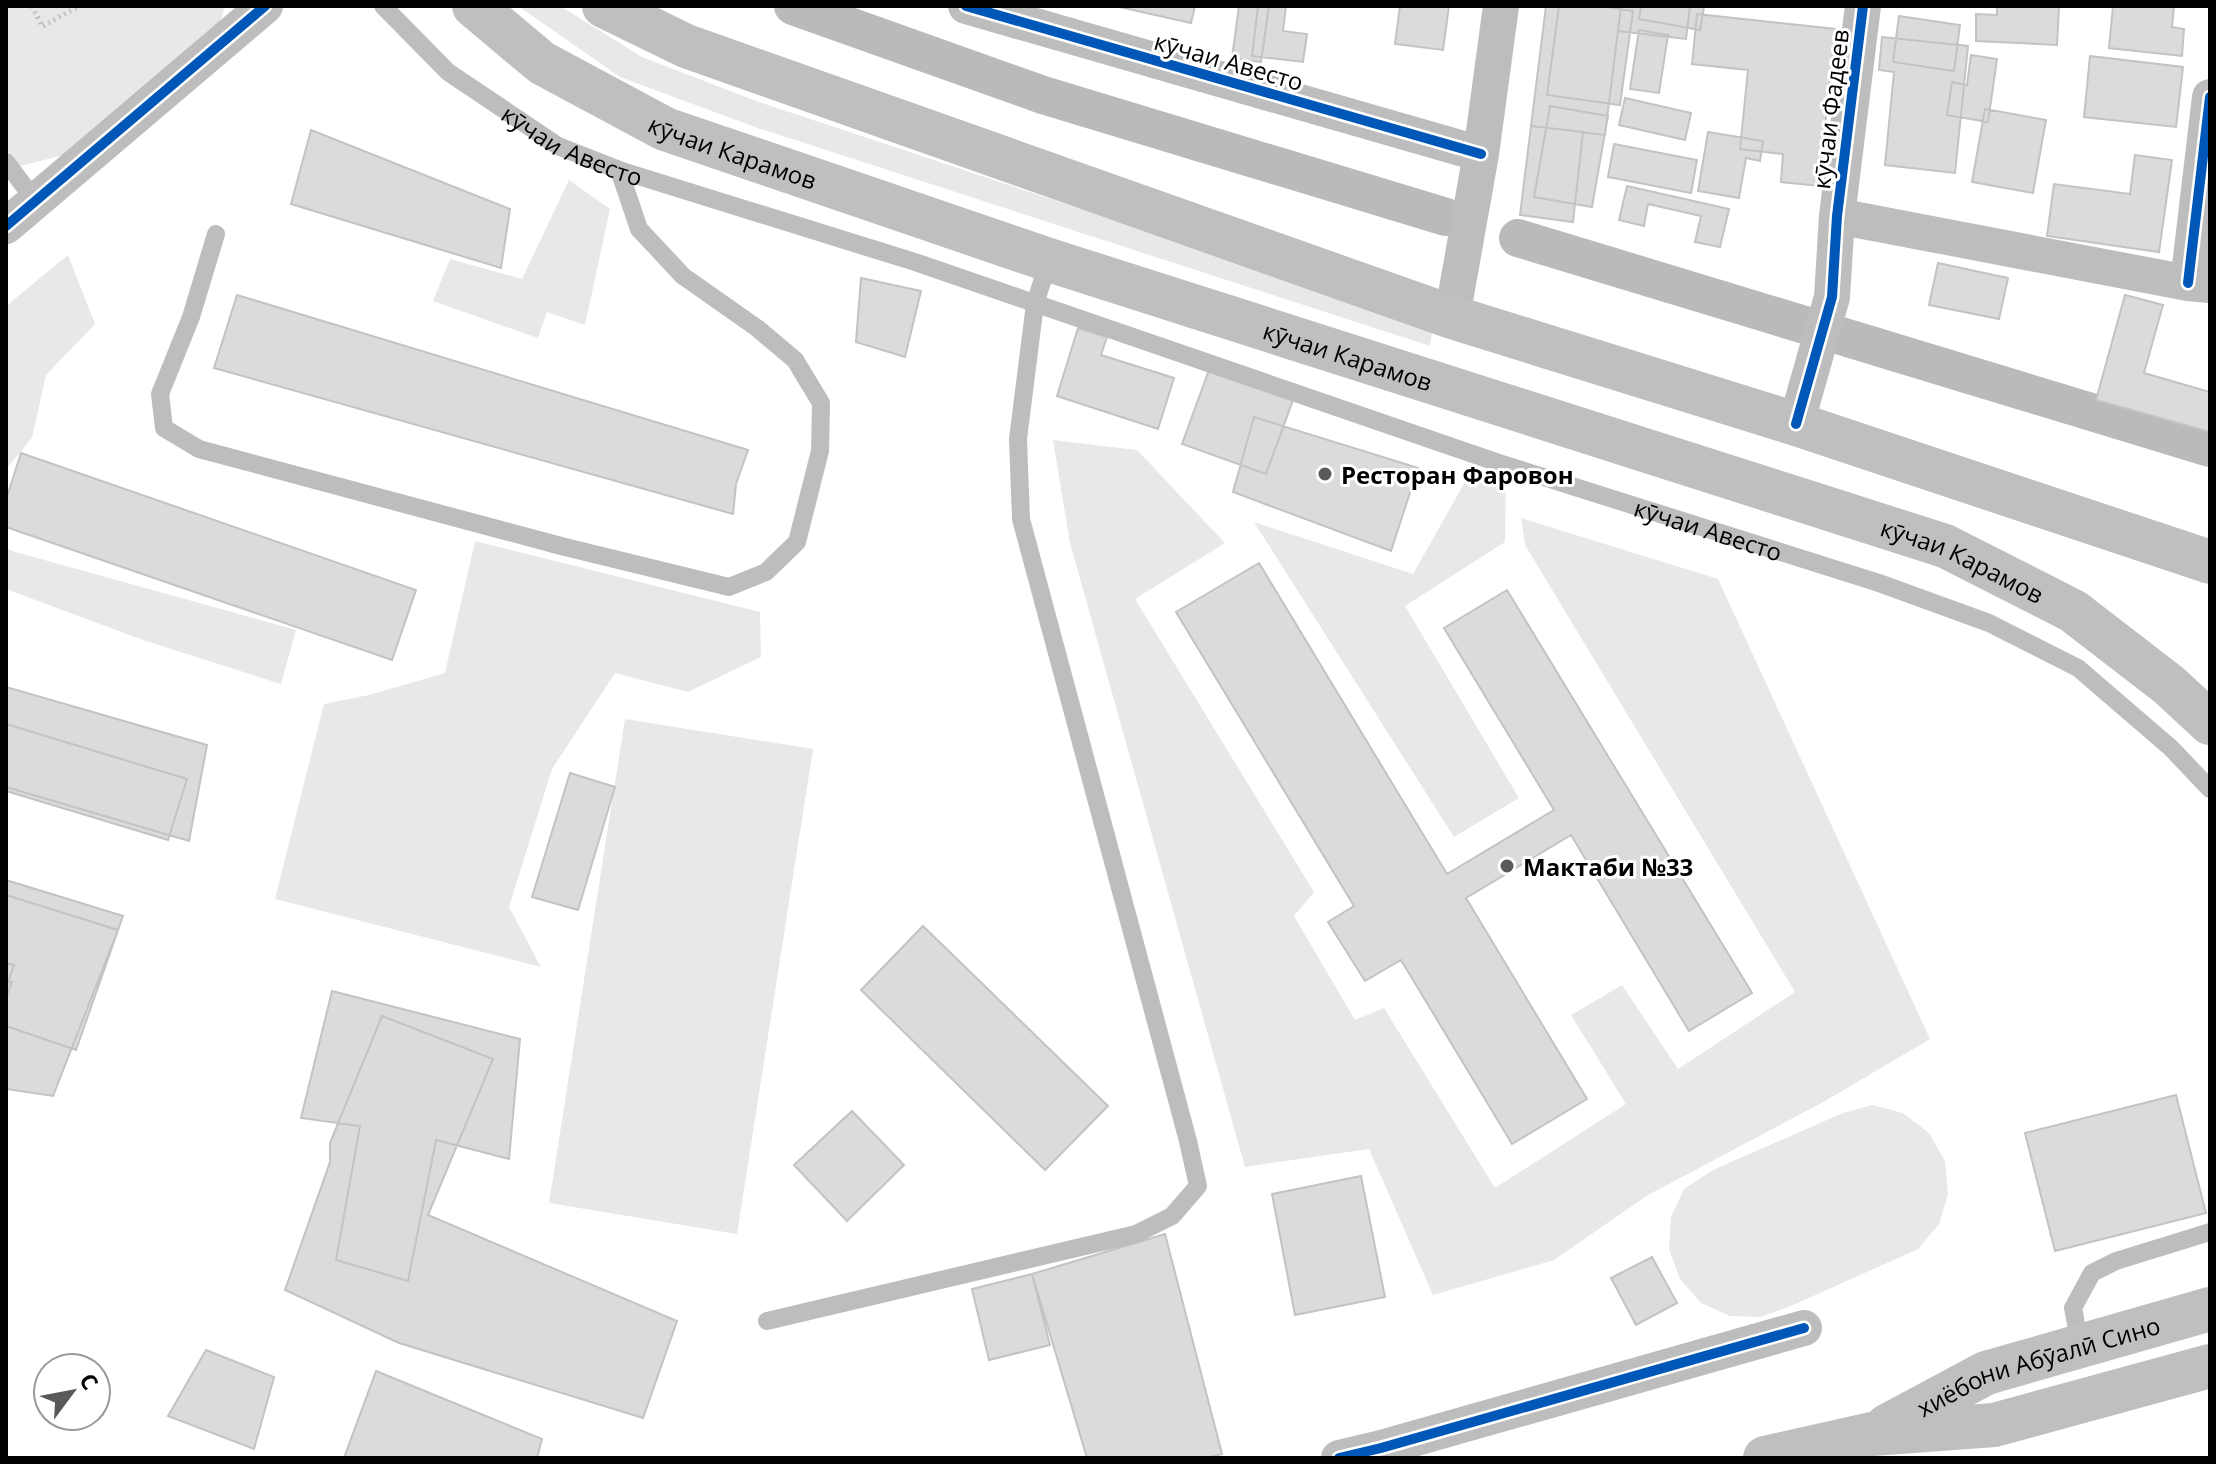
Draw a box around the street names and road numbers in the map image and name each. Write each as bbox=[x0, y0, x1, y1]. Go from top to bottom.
street label: кӯчаи Авесто bbox=[1151, 24, 1307, 98]
street label: кӯчаи Фадеев bbox=[1804, 27, 1856, 191]
street label: кӯчаи Авесто bbox=[496, 97, 647, 193]
street label: кӯчаи Карамов bbox=[643, 107, 821, 196]
street label: кӯчаи Карамов bbox=[1259, 313, 1437, 398]
street label: кӯчаи Авесто bbox=[1630, 490, 1787, 568]
street label: кӯчаи Карамов bbox=[1877, 510, 2050, 610]
street label: хиёбони Абӯалӣ Сино bbox=[1911, 1308, 2164, 1424]

